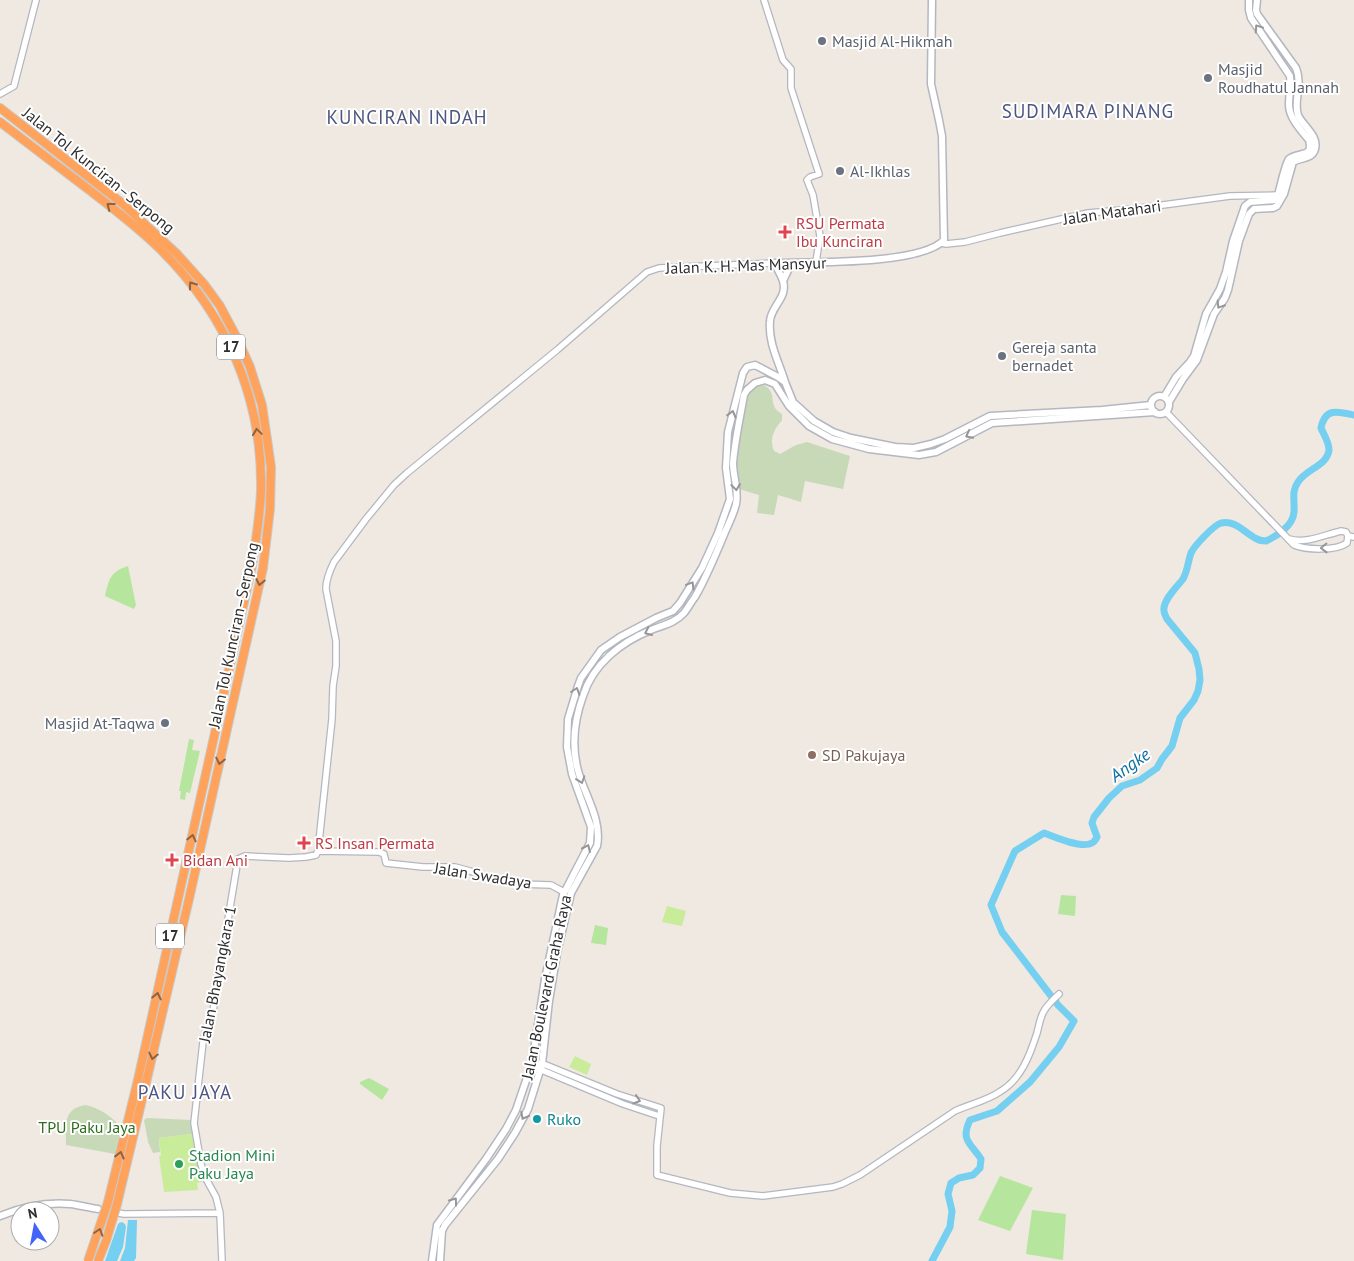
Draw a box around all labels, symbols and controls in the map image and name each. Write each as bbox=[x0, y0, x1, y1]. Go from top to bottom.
one-way arrow bbox=[1255, 25, 1265, 34]
place label: Masjid Al-Hikmah bbox=[832, 31, 952, 51]
marker: Masjid Al-Hikmah bbox=[816, 35, 828, 47]
place label: Masjid Roudhatul Jannah bbox=[1218, 59, 1339, 97]
marker: Masjid Roudhatul Jannah bbox=[1202, 72, 1214, 84]
district label: SUDIMARA PINANG bbox=[1002, 99, 1174, 123]
street label: Jalan Tol Kunciran–Serpong bbox=[18, 102, 179, 237]
district label: KUNCIRAN INDAH bbox=[326, 105, 488, 129]
place label: Al-Ikhlas bbox=[850, 161, 910, 181]
marker: Al-Ikhlas bbox=[834, 165, 846, 177]
street label: Jalan Matahari bbox=[1061, 195, 1162, 229]
one-way arrow bbox=[106, 203, 116, 212]
place label: RSU Permata Ibu Kunciran bbox=[796, 213, 885, 251]
marker: RSU Permata Ibu Kunciran bbox=[778, 225, 792, 239]
street label: Jalan K. H. Mas Mansyur bbox=[664, 252, 827, 278]
one-way arrow bbox=[189, 282, 198, 291]
one-way arrow bbox=[1217, 300, 1226, 309]
road number: 17 bbox=[217, 334, 245, 360]
place label: Gereja santa bernadet bbox=[1012, 337, 1097, 375]
marker: Gereja santa bernadet bbox=[996, 350, 1008, 362]
one-way arrow bbox=[726, 410, 737, 419]
one-way arrow bbox=[253, 428, 263, 437]
one-way arrow bbox=[966, 429, 975, 439]
one-way arrow bbox=[730, 483, 741, 491]
street label: Jalan Tol Kunciran–Serpong bbox=[203, 540, 262, 731]
one-way arrow bbox=[1320, 543, 1328, 553]
one-way arrow bbox=[255, 577, 265, 586]
one-way arrow bbox=[685, 581, 695, 590]
one-way arrow bbox=[644, 626, 653, 636]
one-way arrow bbox=[571, 688, 581, 696]
place label: Masjid At-Taqwa bbox=[45, 713, 155, 733]
marker: Masjid At-Taqwa bbox=[159, 717, 171, 729]
water label: Angke bbox=[1104, 742, 1155, 787]
place label: SD Pakujaya bbox=[822, 745, 905, 765]
marker: SD Pakujaya bbox=[806, 749, 818, 761]
one-way arrow bbox=[215, 757, 226, 765]
one-way arrow bbox=[575, 775, 585, 783]
one-way arrow bbox=[186, 833, 197, 842]
place label: RS Insan Permata bbox=[315, 833, 435, 853]
marker: RS Insan Permata bbox=[297, 836, 311, 850]
one-way arrow bbox=[581, 844, 591, 853]
place label: Bidan Ani bbox=[183, 850, 248, 870]
marker: Bidan Ani bbox=[165, 853, 179, 867]
street label: Jalan Swadaya bbox=[432, 857, 533, 893]
street label: Jalan Boulevard Graha Raya bbox=[516, 893, 575, 1082]
street label: Jalan Bhayangkara 1 bbox=[194, 904, 240, 1045]
road number: 17 bbox=[156, 924, 184, 948]
one-way arrow bbox=[151, 992, 162, 1001]
one-way arrow bbox=[148, 1051, 159, 1060]
district label: PAKU JAYA bbox=[138, 1080, 232, 1104]
one-way arrow bbox=[632, 1095, 640, 1105]
place label: Ruko bbox=[547, 1109, 581, 1129]
one-way arrow bbox=[520, 1110, 530, 1119]
marker: Ruko bbox=[531, 1113, 543, 1125]
park label: TPU Paku Jaya bbox=[38, 1117, 136, 1137]
place label: Stadion Mini Paku Jaya bbox=[189, 1145, 275, 1183]
one-way arrow bbox=[114, 1150, 125, 1159]
marker: Stadion Mini Paku Jaya bbox=[173, 1158, 185, 1170]
one-way arrow bbox=[448, 1197, 457, 1207]
north arrow bbox=[10, 1201, 60, 1251]
text: N bbox=[26, 1204, 39, 1223]
one-way arrow bbox=[93, 1228, 103, 1236]

